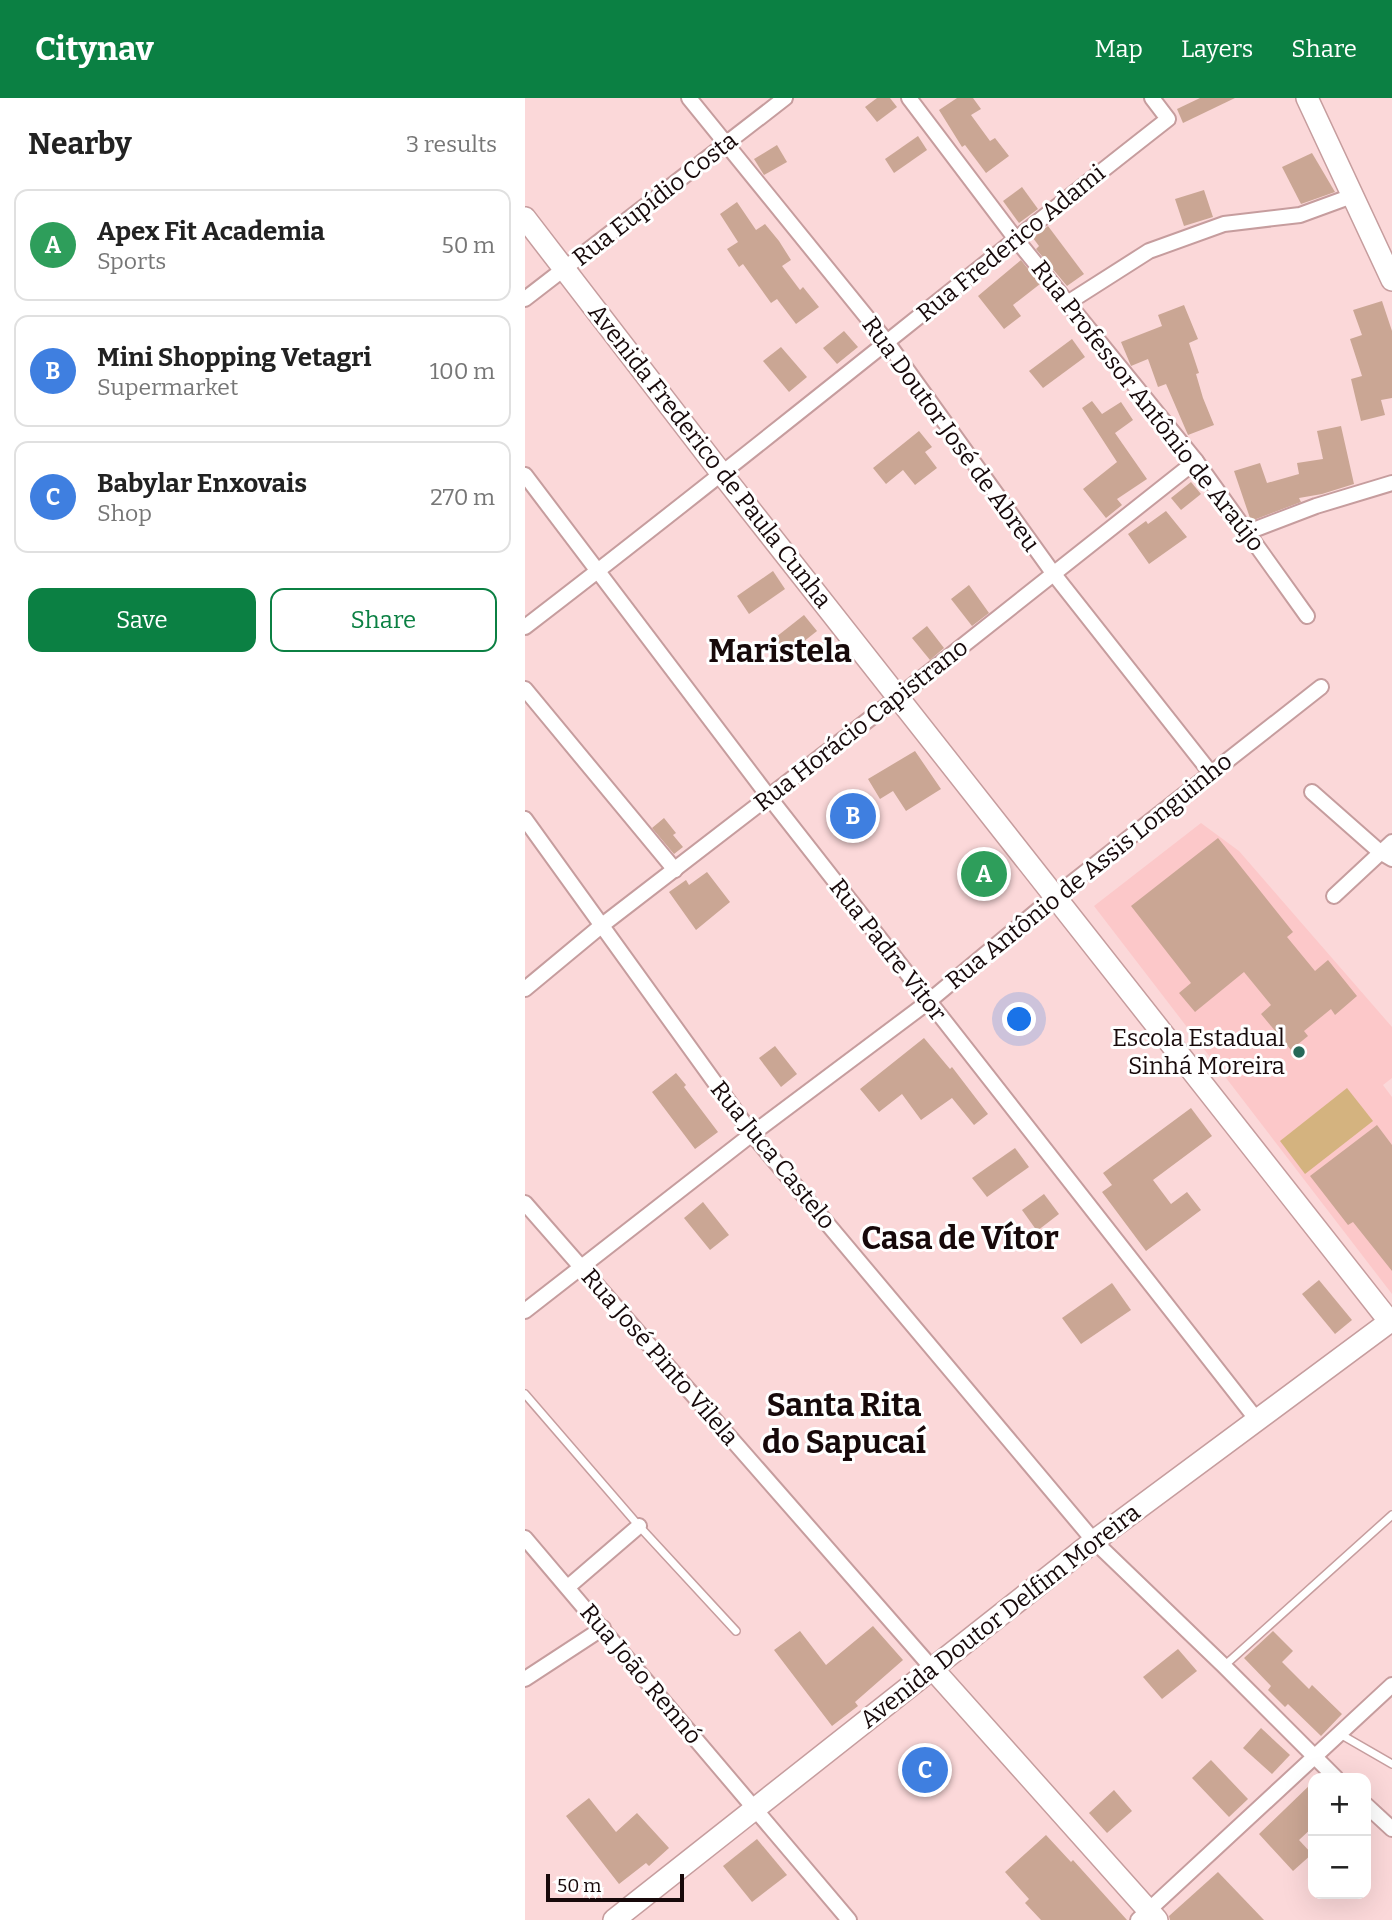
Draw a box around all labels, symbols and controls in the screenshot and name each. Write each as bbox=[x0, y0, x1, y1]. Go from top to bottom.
text: Citynav bbox=[35, 29, 154, 69]
text: Map bbox=[1095, 35, 1143, 63]
text: Layers bbox=[1181, 35, 1253, 63]
text: Share bbox=[1291, 35, 1357, 63]
text: Nearby bbox=[28, 126, 132, 162]
street label: Rua Eupídio Costa bbox=[567, 126, 743, 272]
text: 3 results bbox=[406, 130, 497, 158]
street label: Rua Frederico Adami bbox=[912, 159, 1110, 327]
text: Apex Fit Academia bbox=[97, 216, 325, 247]
text: A bbox=[45, 231, 61, 259]
text: 50 m bbox=[441, 231, 495, 259]
text: Sports bbox=[97, 247, 166, 275]
street label: Rua Professor Antônio de Araújo bbox=[1026, 255, 1270, 557]
street label: Avenida Frederico de Paula Cunha bbox=[583, 298, 837, 614]
street label: Rua Doutor José de Abreu bbox=[856, 311, 1046, 557]
text: Mini Shopping Vetagri bbox=[97, 342, 372, 373]
text: B bbox=[46, 357, 60, 385]
text: 100 m bbox=[430, 357, 495, 385]
text: Supermarket bbox=[97, 373, 238, 401]
text: Babylar Enxovais bbox=[97, 468, 307, 499]
text: C bbox=[46, 483, 60, 511]
text: 270 m bbox=[430, 483, 495, 511]
text: Shop bbox=[97, 499, 152, 527]
button: Save bbox=[28, 588, 256, 652]
button: Share bbox=[270, 588, 497, 652]
district label: Maristela bbox=[708, 632, 852, 670]
street label: Rua Horácio Capistrano bbox=[749, 633, 973, 817]
street label: Rua Antônio de Assis Longuinho bbox=[940, 747, 1238, 995]
pin: B bbox=[830, 790, 876, 842]
pin: A bbox=[961, 848, 1007, 900]
street label: Rua Padre Vitor bbox=[824, 873, 952, 1027]
your location bbox=[1002, 1002, 1036, 1036]
place label: Escola Estadual Sinhá Moreira bbox=[1112, 1024, 1285, 1080]
marker: Escola Estadual Sinhá Moreira bbox=[1291, 1044, 1307, 1060]
street label: Rua Juca Castelo bbox=[705, 1075, 841, 1235]
district label: Casa de Vítor bbox=[861, 1219, 1059, 1257]
street label: Rua José Pinto Vilela bbox=[576, 1263, 744, 1451]
district label: Santa Rita do Sapucaí bbox=[762, 1386, 927, 1461]
street label: Avenida Doutor Delfim Moreira bbox=[855, 1498, 1145, 1734]
street label: Rua João Rennó bbox=[574, 1598, 708, 1750]
pin: C bbox=[902, 1744, 948, 1796]
map controls bbox=[1308, 1773, 1371, 1899]
button: + bbox=[1308, 1773, 1371, 1836]
button: − bbox=[1308, 1836, 1371, 1899]
scale bar bbox=[546, 1871, 684, 1903]
text: 50 m bbox=[557, 1874, 601, 1897]

